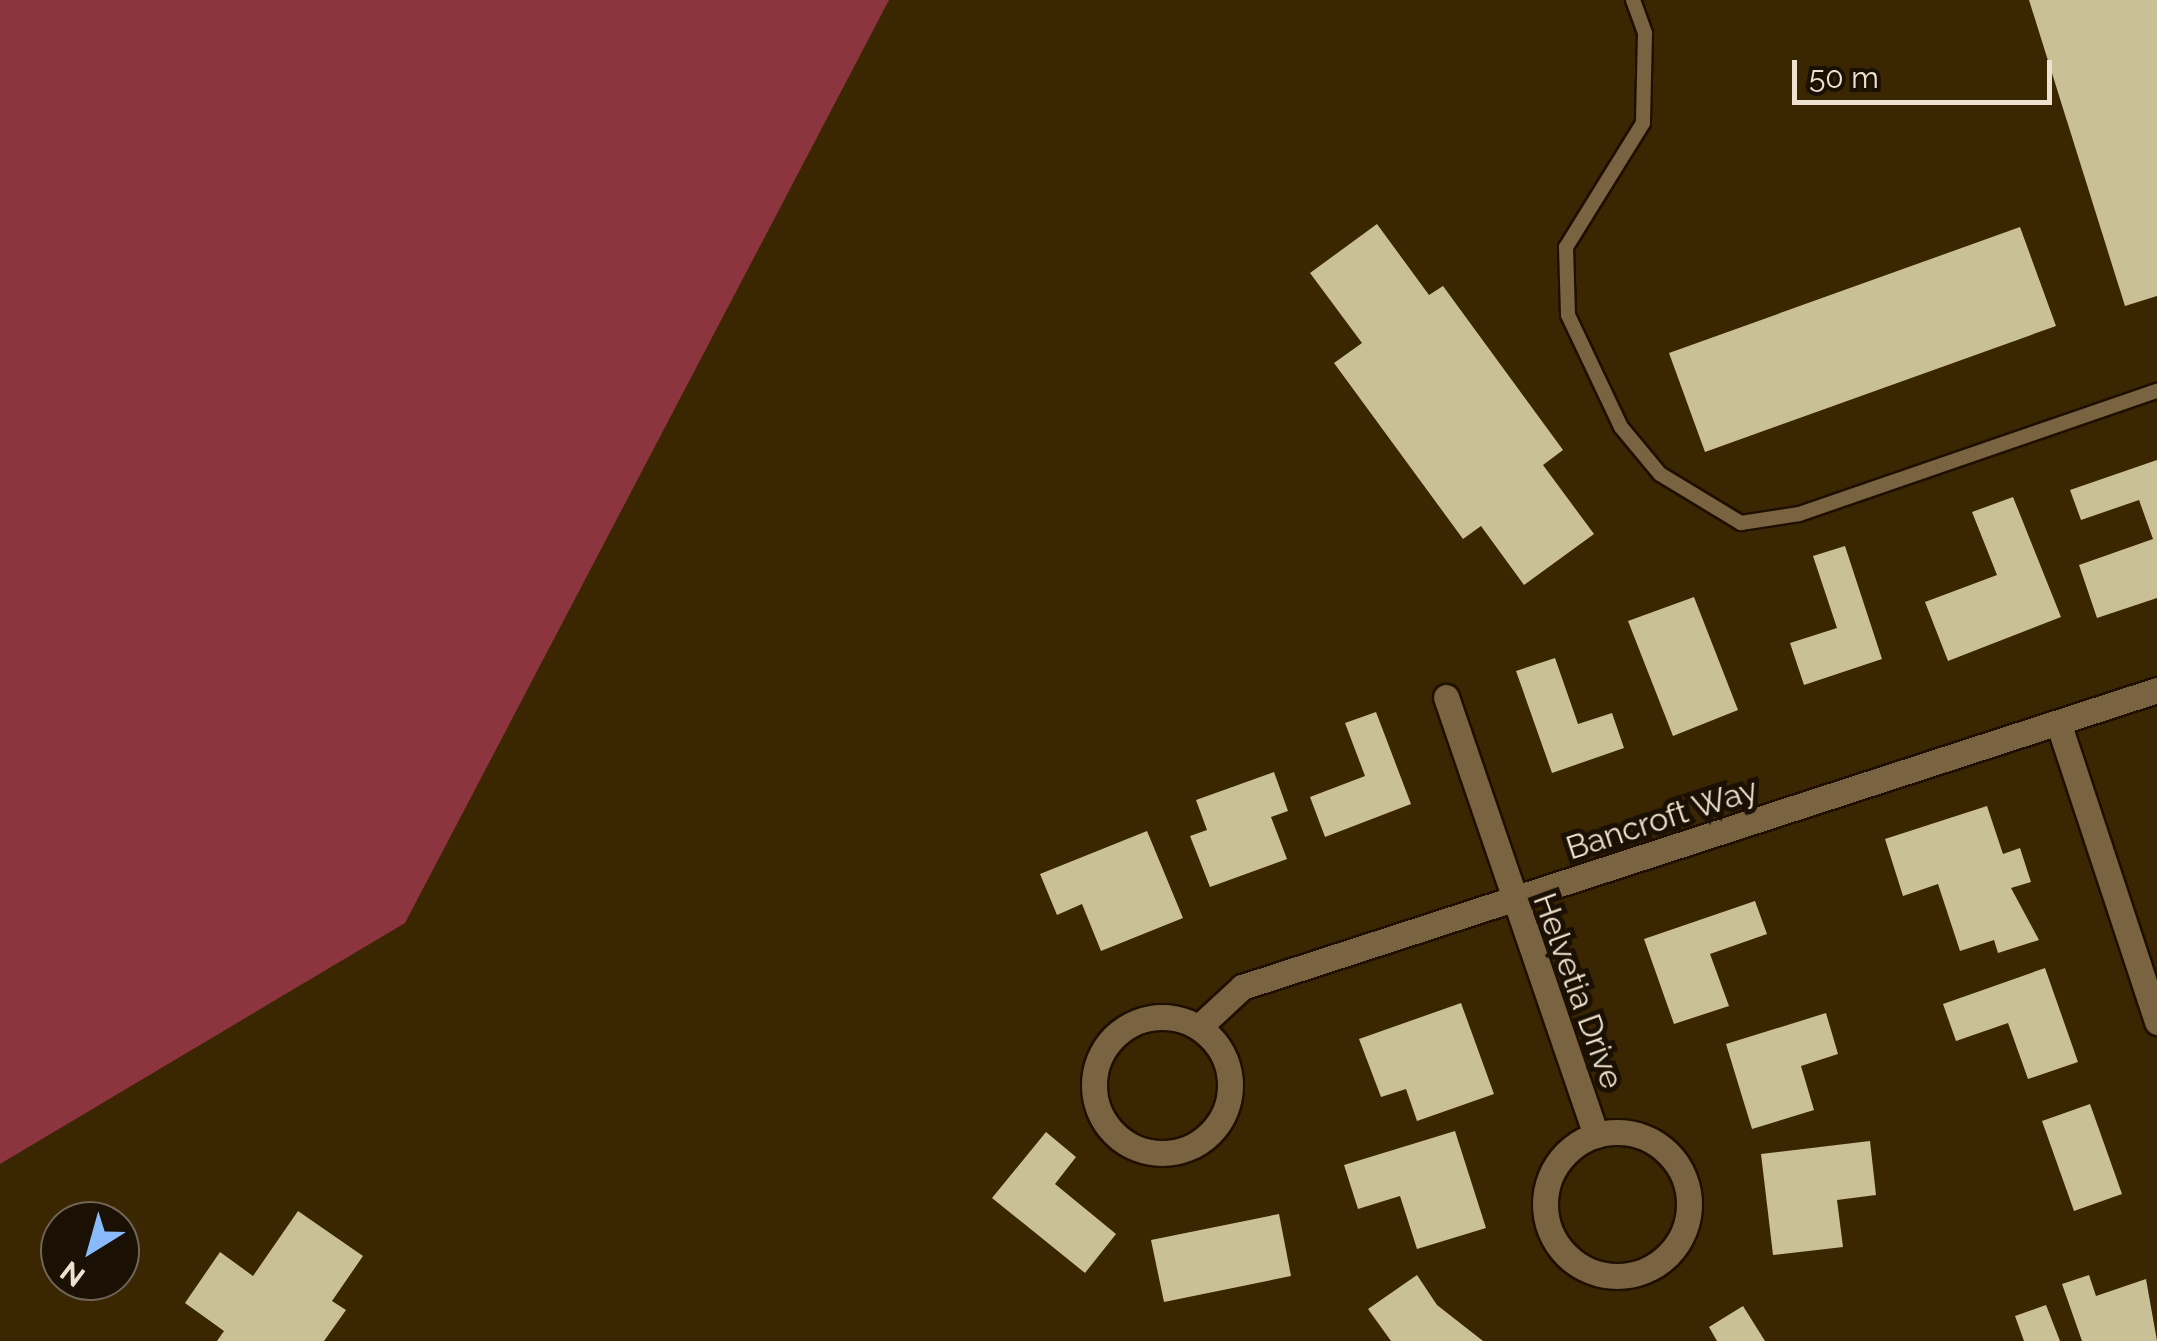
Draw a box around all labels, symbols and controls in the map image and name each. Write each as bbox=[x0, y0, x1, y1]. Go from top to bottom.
scale bar bbox=[1797, 40, 2057, 102]
text: 50 m bbox=[1809, 60, 1879, 95]
street label: Bancroft Way bbox=[1561, 770, 1763, 868]
street label: Helvetia Drive bbox=[1525, 888, 1631, 1094]
north arrow bbox=[40, 1201, 140, 1301]
text: N bbox=[54, 1254, 91, 1293]

